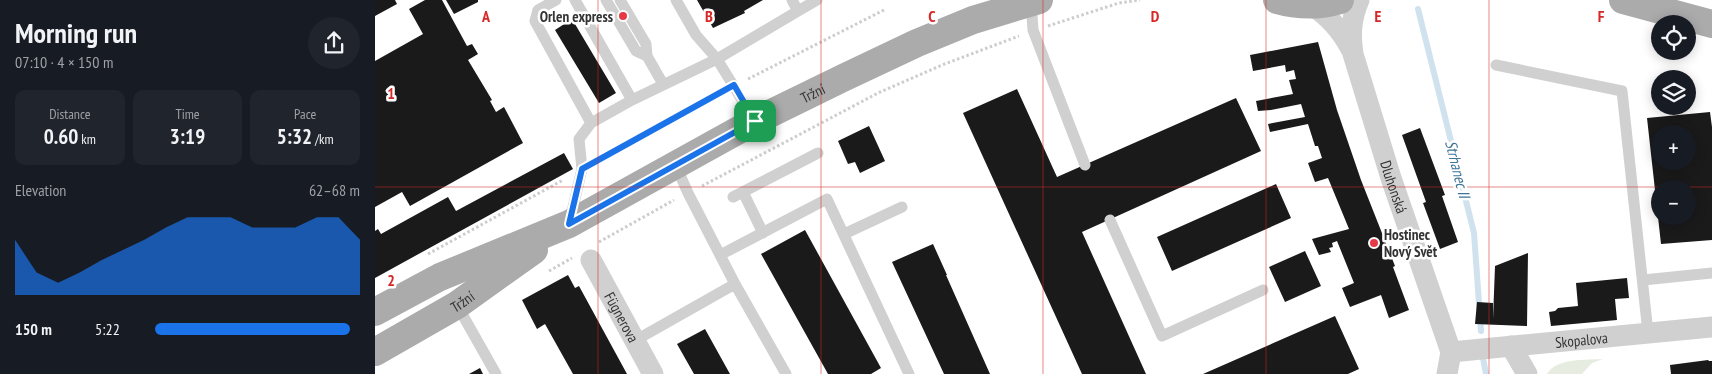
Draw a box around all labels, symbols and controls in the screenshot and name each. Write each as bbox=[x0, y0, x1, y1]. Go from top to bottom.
text: A bbox=[481, 6, 491, 26]
text: B bbox=[705, 6, 713, 26]
text: C bbox=[928, 6, 936, 26]
text: D bbox=[1151, 6, 1160, 26]
text: E bbox=[1375, 6, 1382, 26]
text: F bbox=[1598, 6, 1605, 26]
place label: Orlen express bbox=[540, 7, 613, 26]
marker: Orlen express bbox=[617, 10, 629, 22]
text: Morning run bbox=[15, 14, 137, 51]
map controls bbox=[1651, 15, 1696, 225]
button: locate bbox=[1651, 15, 1696, 60]
button: share bbox=[308, 17, 360, 69]
text: 07:10 · 4 × 150 m bbox=[15, 52, 113, 72]
button: layers bbox=[1651, 70, 1696, 115]
street label: Tržní bbox=[797, 79, 829, 107]
text: 1 bbox=[387, 83, 395, 103]
pin bbox=[734, 100, 776, 142]
text: Distance bbox=[49, 105, 90, 123]
text: Time bbox=[175, 105, 200, 123]
text: Pace bbox=[294, 105, 316, 123]
icon: arrive bbox=[741, 107, 769, 135]
text: 0.60 bbox=[44, 123, 78, 150]
text: 3:19 bbox=[170, 123, 205, 150]
text: 5:32 bbox=[277, 123, 312, 150]
button: + bbox=[1651, 125, 1696, 170]
text: km bbox=[78, 130, 96, 148]
text: /km bbox=[312, 130, 334, 148]
water label: Strhanec II bbox=[1441, 138, 1475, 202]
street label: Dluhonská bbox=[1377, 158, 1412, 216]
text: Elevation bbox=[15, 180, 66, 200]
text: 62–68 m bbox=[309, 180, 360, 200]
button: − bbox=[1651, 180, 1696, 225]
place label: Hostinec Nový Svět bbox=[1384, 225, 1438, 261]
marker: Hostinec Nový Svět bbox=[1368, 237, 1380, 249]
text: 2 bbox=[387, 270, 395, 290]
street label: Tržní bbox=[447, 286, 478, 316]
street label: Fügnerova bbox=[601, 289, 643, 345]
text: 150 m bbox=[15, 319, 52, 339]
text: 5:22 bbox=[95, 319, 120, 339]
street label: Skopalova bbox=[1554, 328, 1609, 351]

